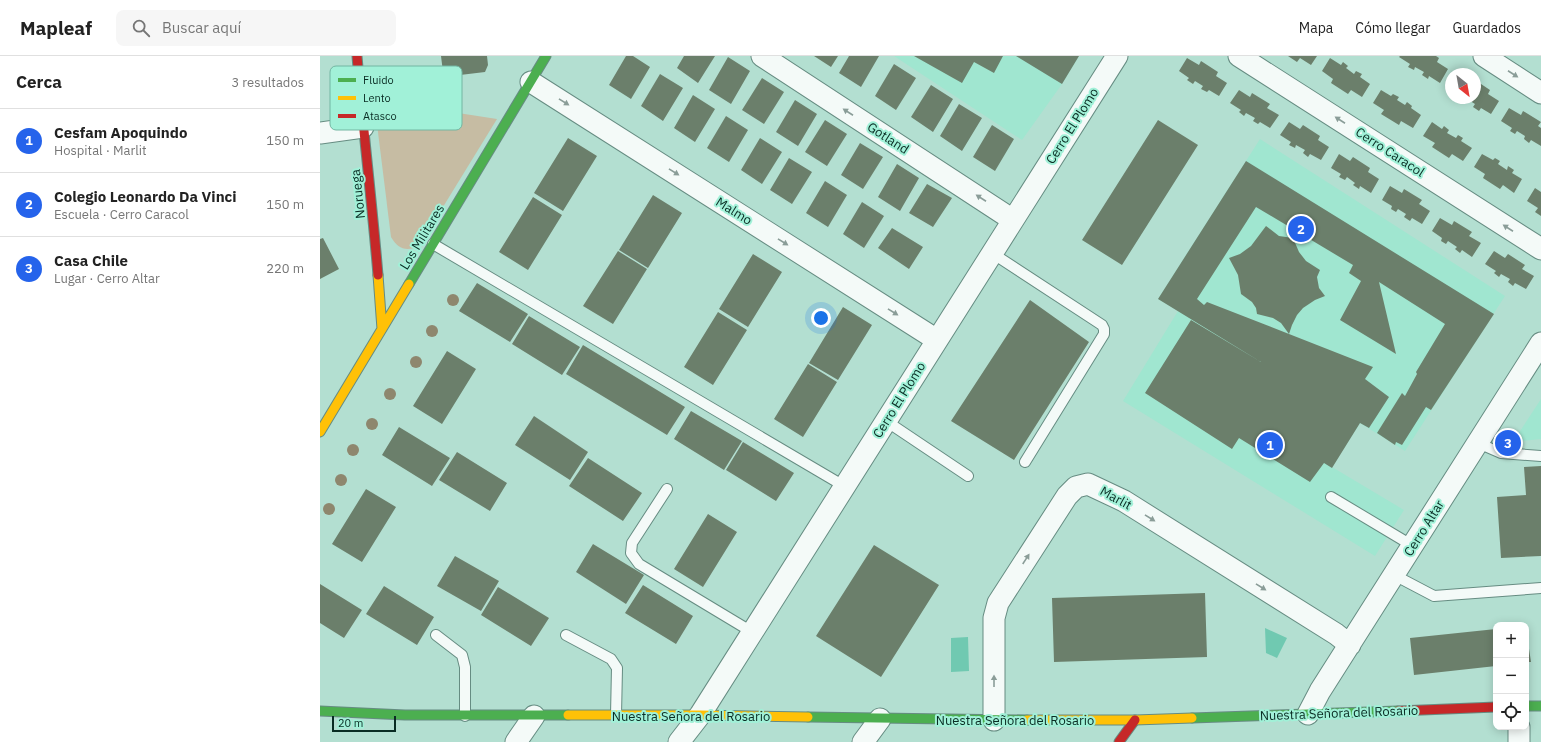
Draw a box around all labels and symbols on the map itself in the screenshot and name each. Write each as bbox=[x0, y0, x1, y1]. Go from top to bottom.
legend bbox=[330, 66, 462, 130]
north arrow bbox=[1445, 68, 1481, 104]
one-way arrow bbox=[1507, 71, 1519, 78]
text: Fluido bbox=[363, 73, 394, 87]
street label: Cerro El Plomo bbox=[1042, 85, 1102, 167]
text: Lento bbox=[363, 91, 391, 105]
one-way arrow bbox=[558, 99, 570, 106]
one-way arrow bbox=[843, 108, 853, 116]
text: Atasco bbox=[363, 109, 397, 123]
one-way arrow bbox=[1334, 117, 1346, 124]
street label: Gotland bbox=[864, 118, 912, 158]
street label: Cerro Caracol bbox=[1352, 123, 1428, 181]
street label: Noruega bbox=[347, 168, 369, 220]
one-way arrow bbox=[668, 168, 679, 176]
street label: Malmo bbox=[713, 193, 755, 229]
one-way arrow bbox=[975, 195, 986, 202]
street label: Los Militares bbox=[396, 201, 448, 273]
pin: 2 bbox=[1288, 214, 1314, 244]
one-way arrow bbox=[1503, 224, 1513, 232]
one-way arrow bbox=[778, 238, 788, 246]
your location bbox=[811, 308, 831, 328]
one-way arrow bbox=[887, 308, 899, 315]
street label: Cerro El Plomo bbox=[869, 359, 929, 441]
pin: 3 bbox=[1495, 428, 1521, 458]
pin: 1 bbox=[1257, 430, 1283, 460]
street label: Marlit bbox=[1097, 482, 1135, 514]
street label: Cerro Altar bbox=[1400, 497, 1448, 559]
one-way arrow bbox=[1145, 514, 1156, 522]
one-way arrow bbox=[1022, 554, 1030, 564]
one-way arrow bbox=[1256, 583, 1266, 591]
one-way arrow bbox=[991, 674, 997, 687]
street label: Nuestra Señora del Rosario bbox=[1259, 702, 1419, 724]
street label: Nuestra Señora del Rosario bbox=[612, 708, 770, 725]
street label: Nuestra Señora del Rosario bbox=[936, 712, 1094, 729]
scale bar bbox=[332, 714, 396, 733]

